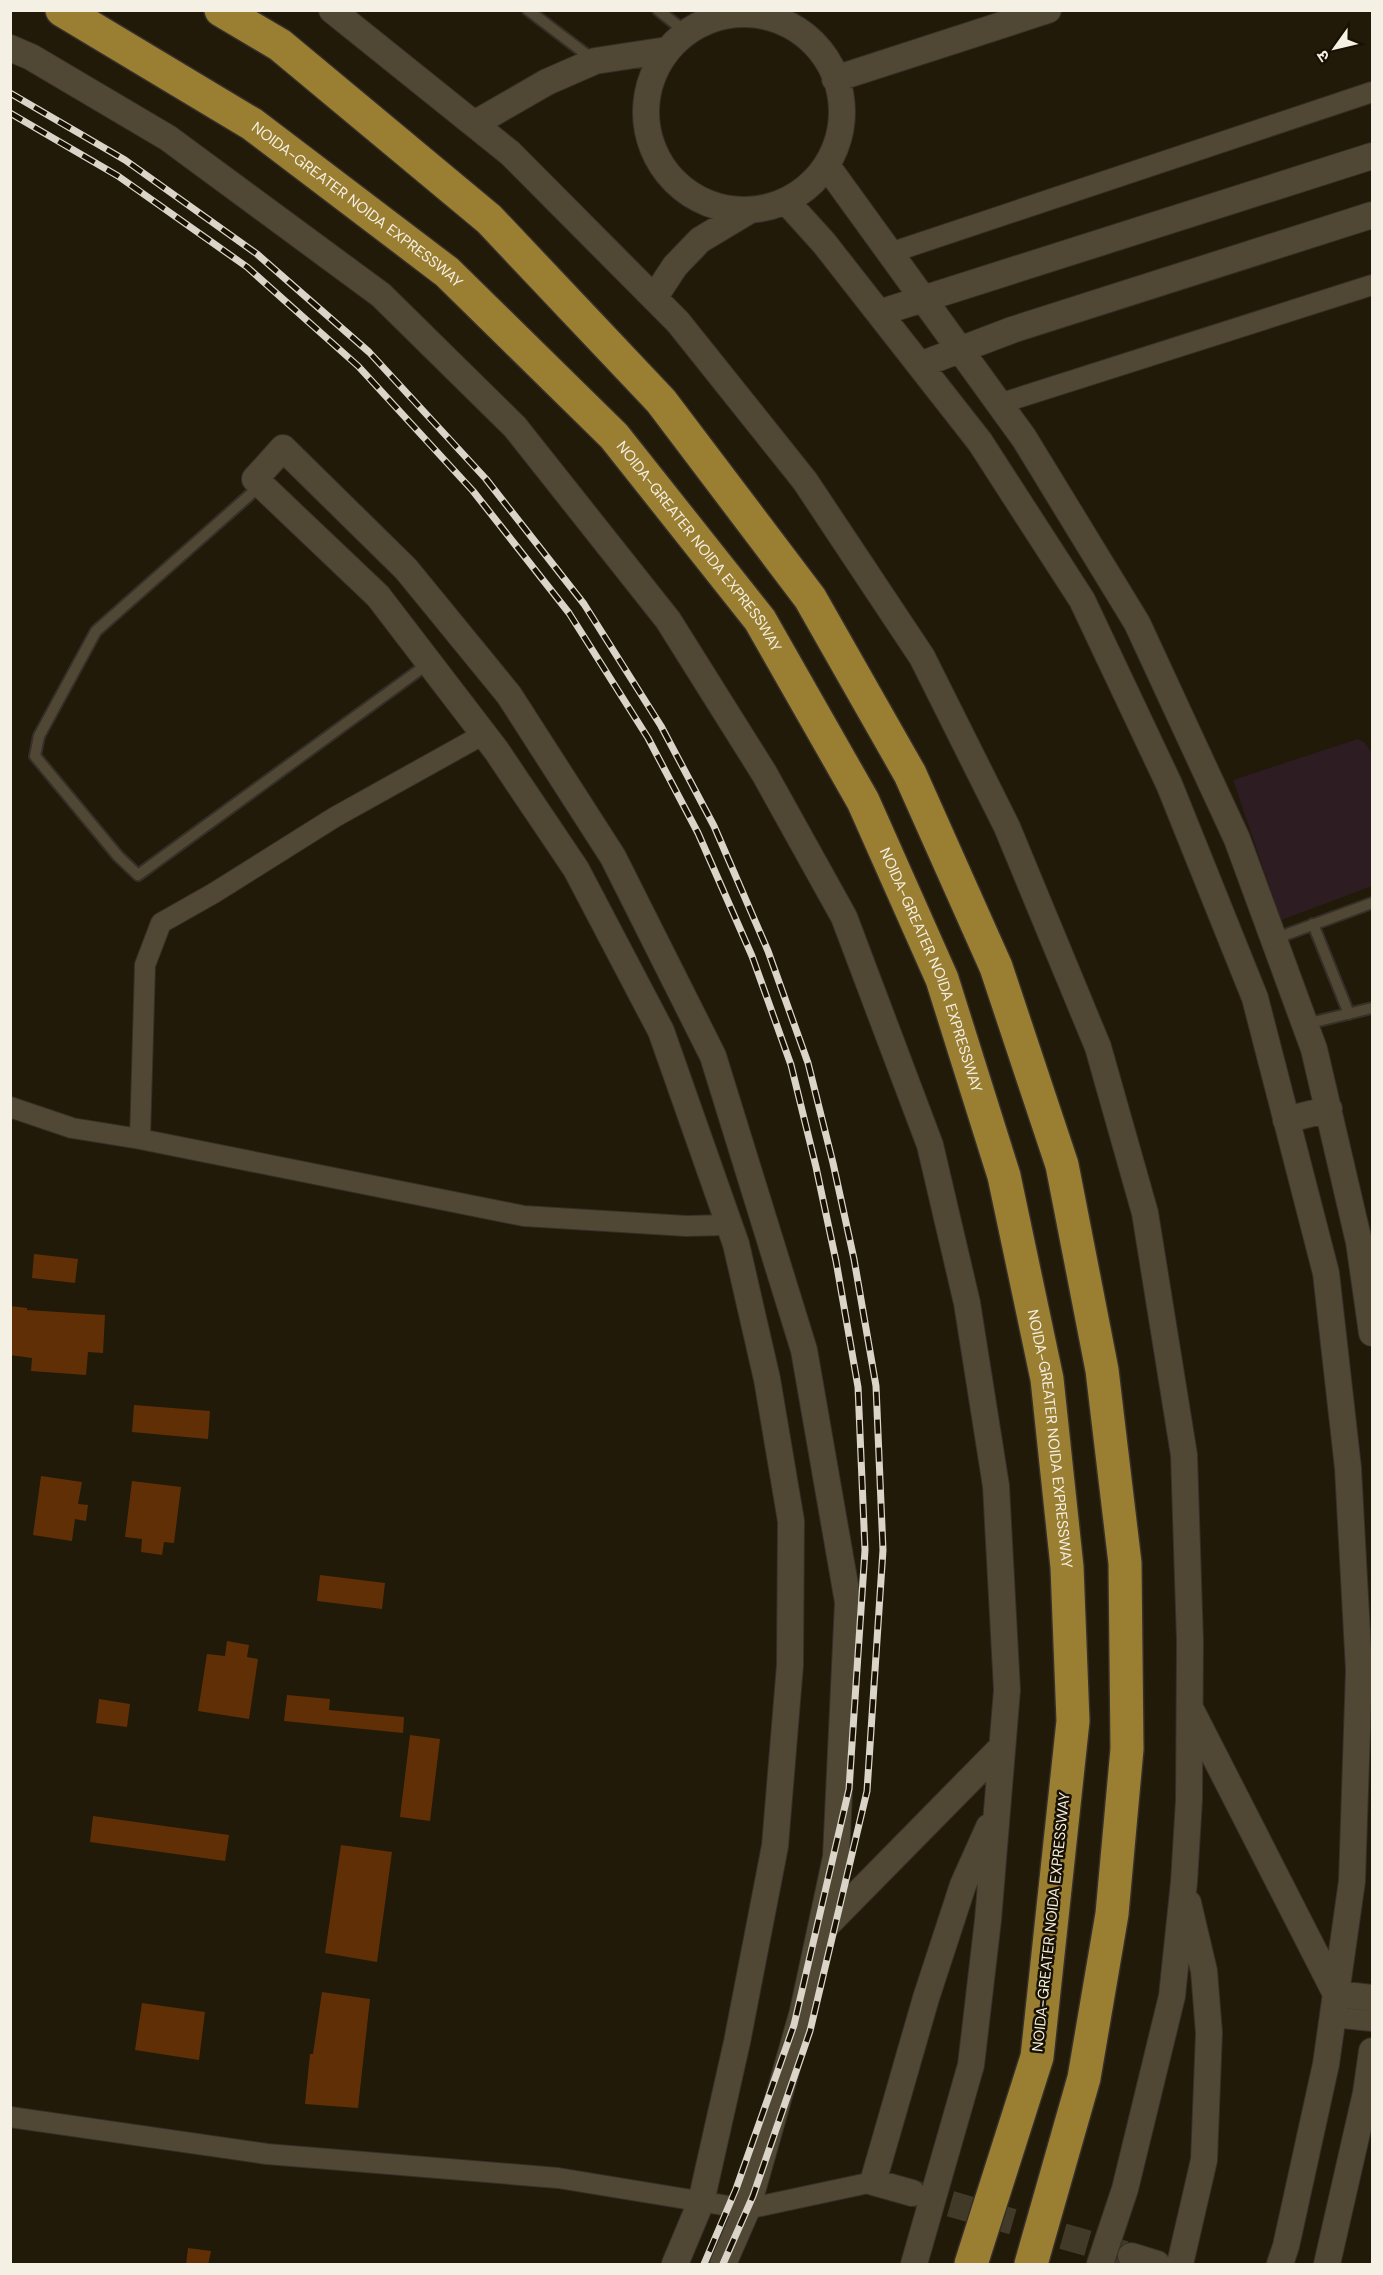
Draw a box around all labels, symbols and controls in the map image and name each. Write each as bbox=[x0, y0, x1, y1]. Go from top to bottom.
north arrow bbox=[1305, 18, 1365, 78]
text: उ bbox=[1311, 46, 1334, 66]
street label: NOIDA-GREATER NOIDA EXPRESSWAY bbox=[247, 117, 467, 292]
street label: NOIDA-GREATER NOIDA EXPRESSWAY bbox=[612, 437, 786, 656]
street label: NOIDA-GREATER NOIDA EXPRESSWAY bbox=[875, 844, 987, 1095]
street label: NOIDA-GREATER NOIDA EXPRESSWAY bbox=[1023, 1308, 1077, 1569]
street label: NOIDA-GREATER NOIDA EXPRESSWAY bbox=[1027, 1791, 1075, 2053]

